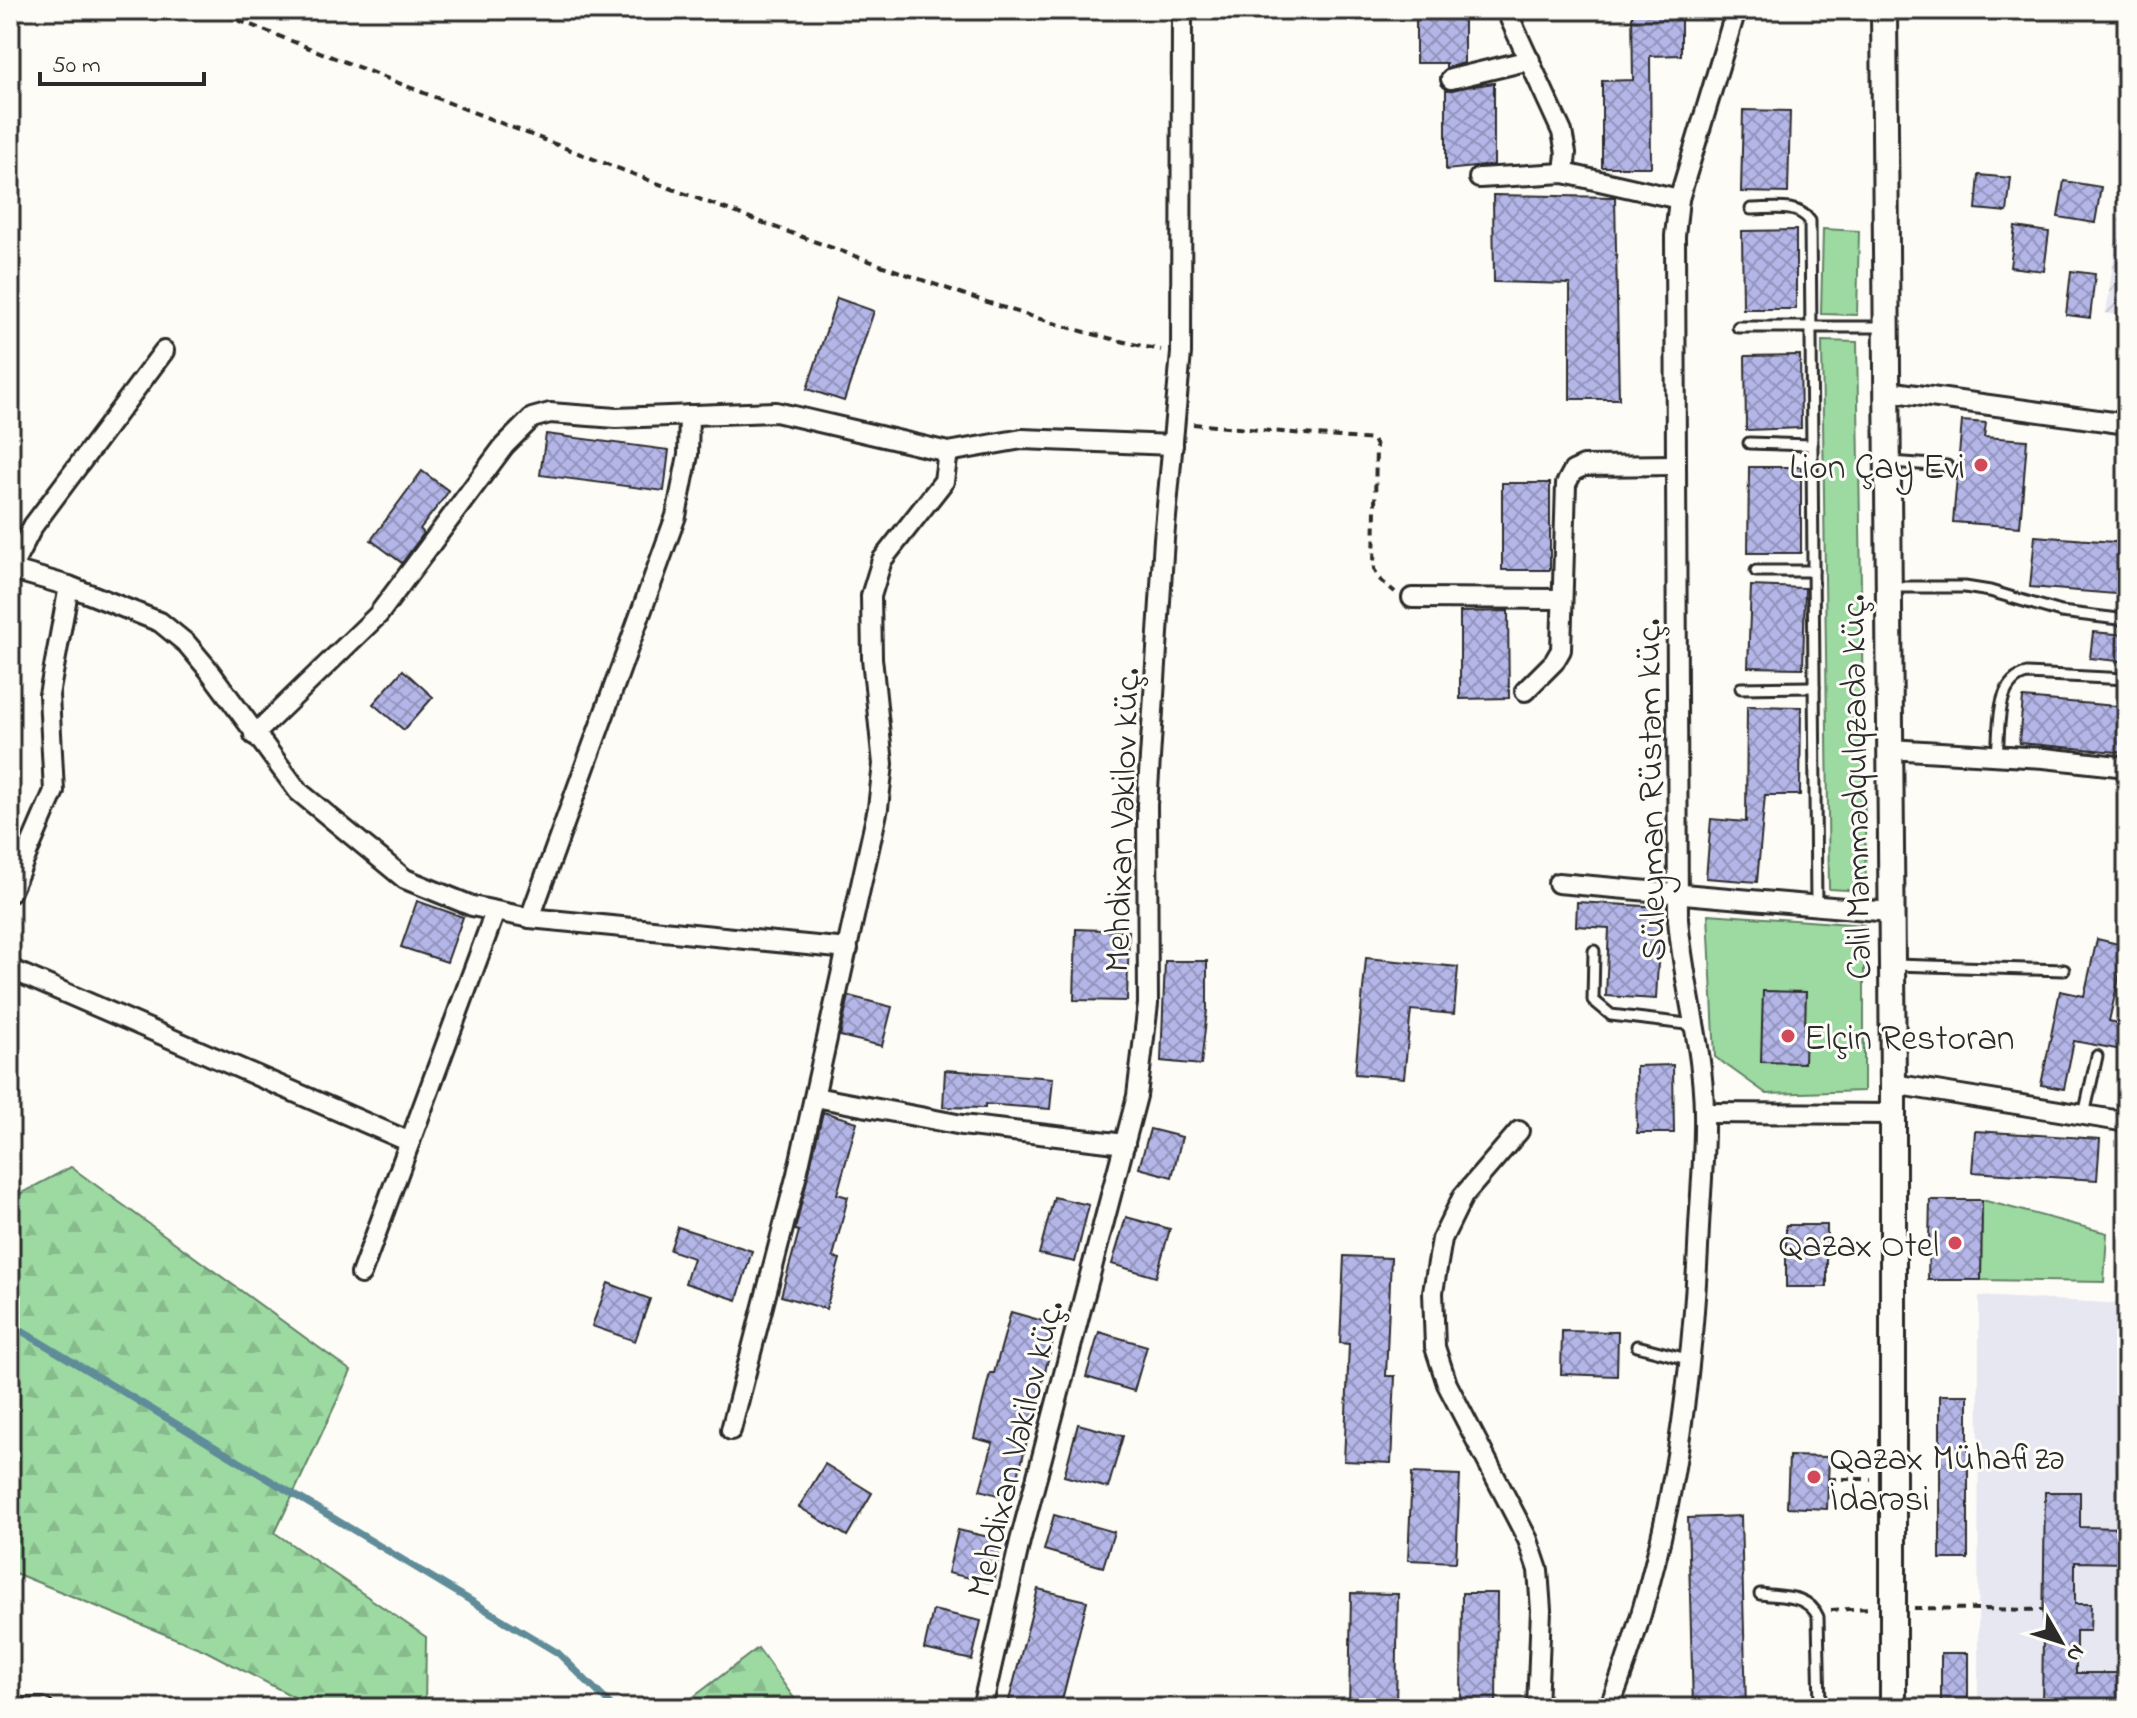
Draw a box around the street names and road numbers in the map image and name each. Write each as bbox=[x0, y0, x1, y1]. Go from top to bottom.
street label: Cəlil Məmmədqulqzadə küç. bbox=[1829, 594, 1888, 980]
street label: Süleyman Rüstəm küç. bbox=[1624, 618, 1683, 962]
street label: Mehdixan Vəkilov küç. bbox=[1093, 667, 1156, 973]
street label: Mehdixan Vəkilov küç. bbox=[955, 1295, 1080, 1603]

